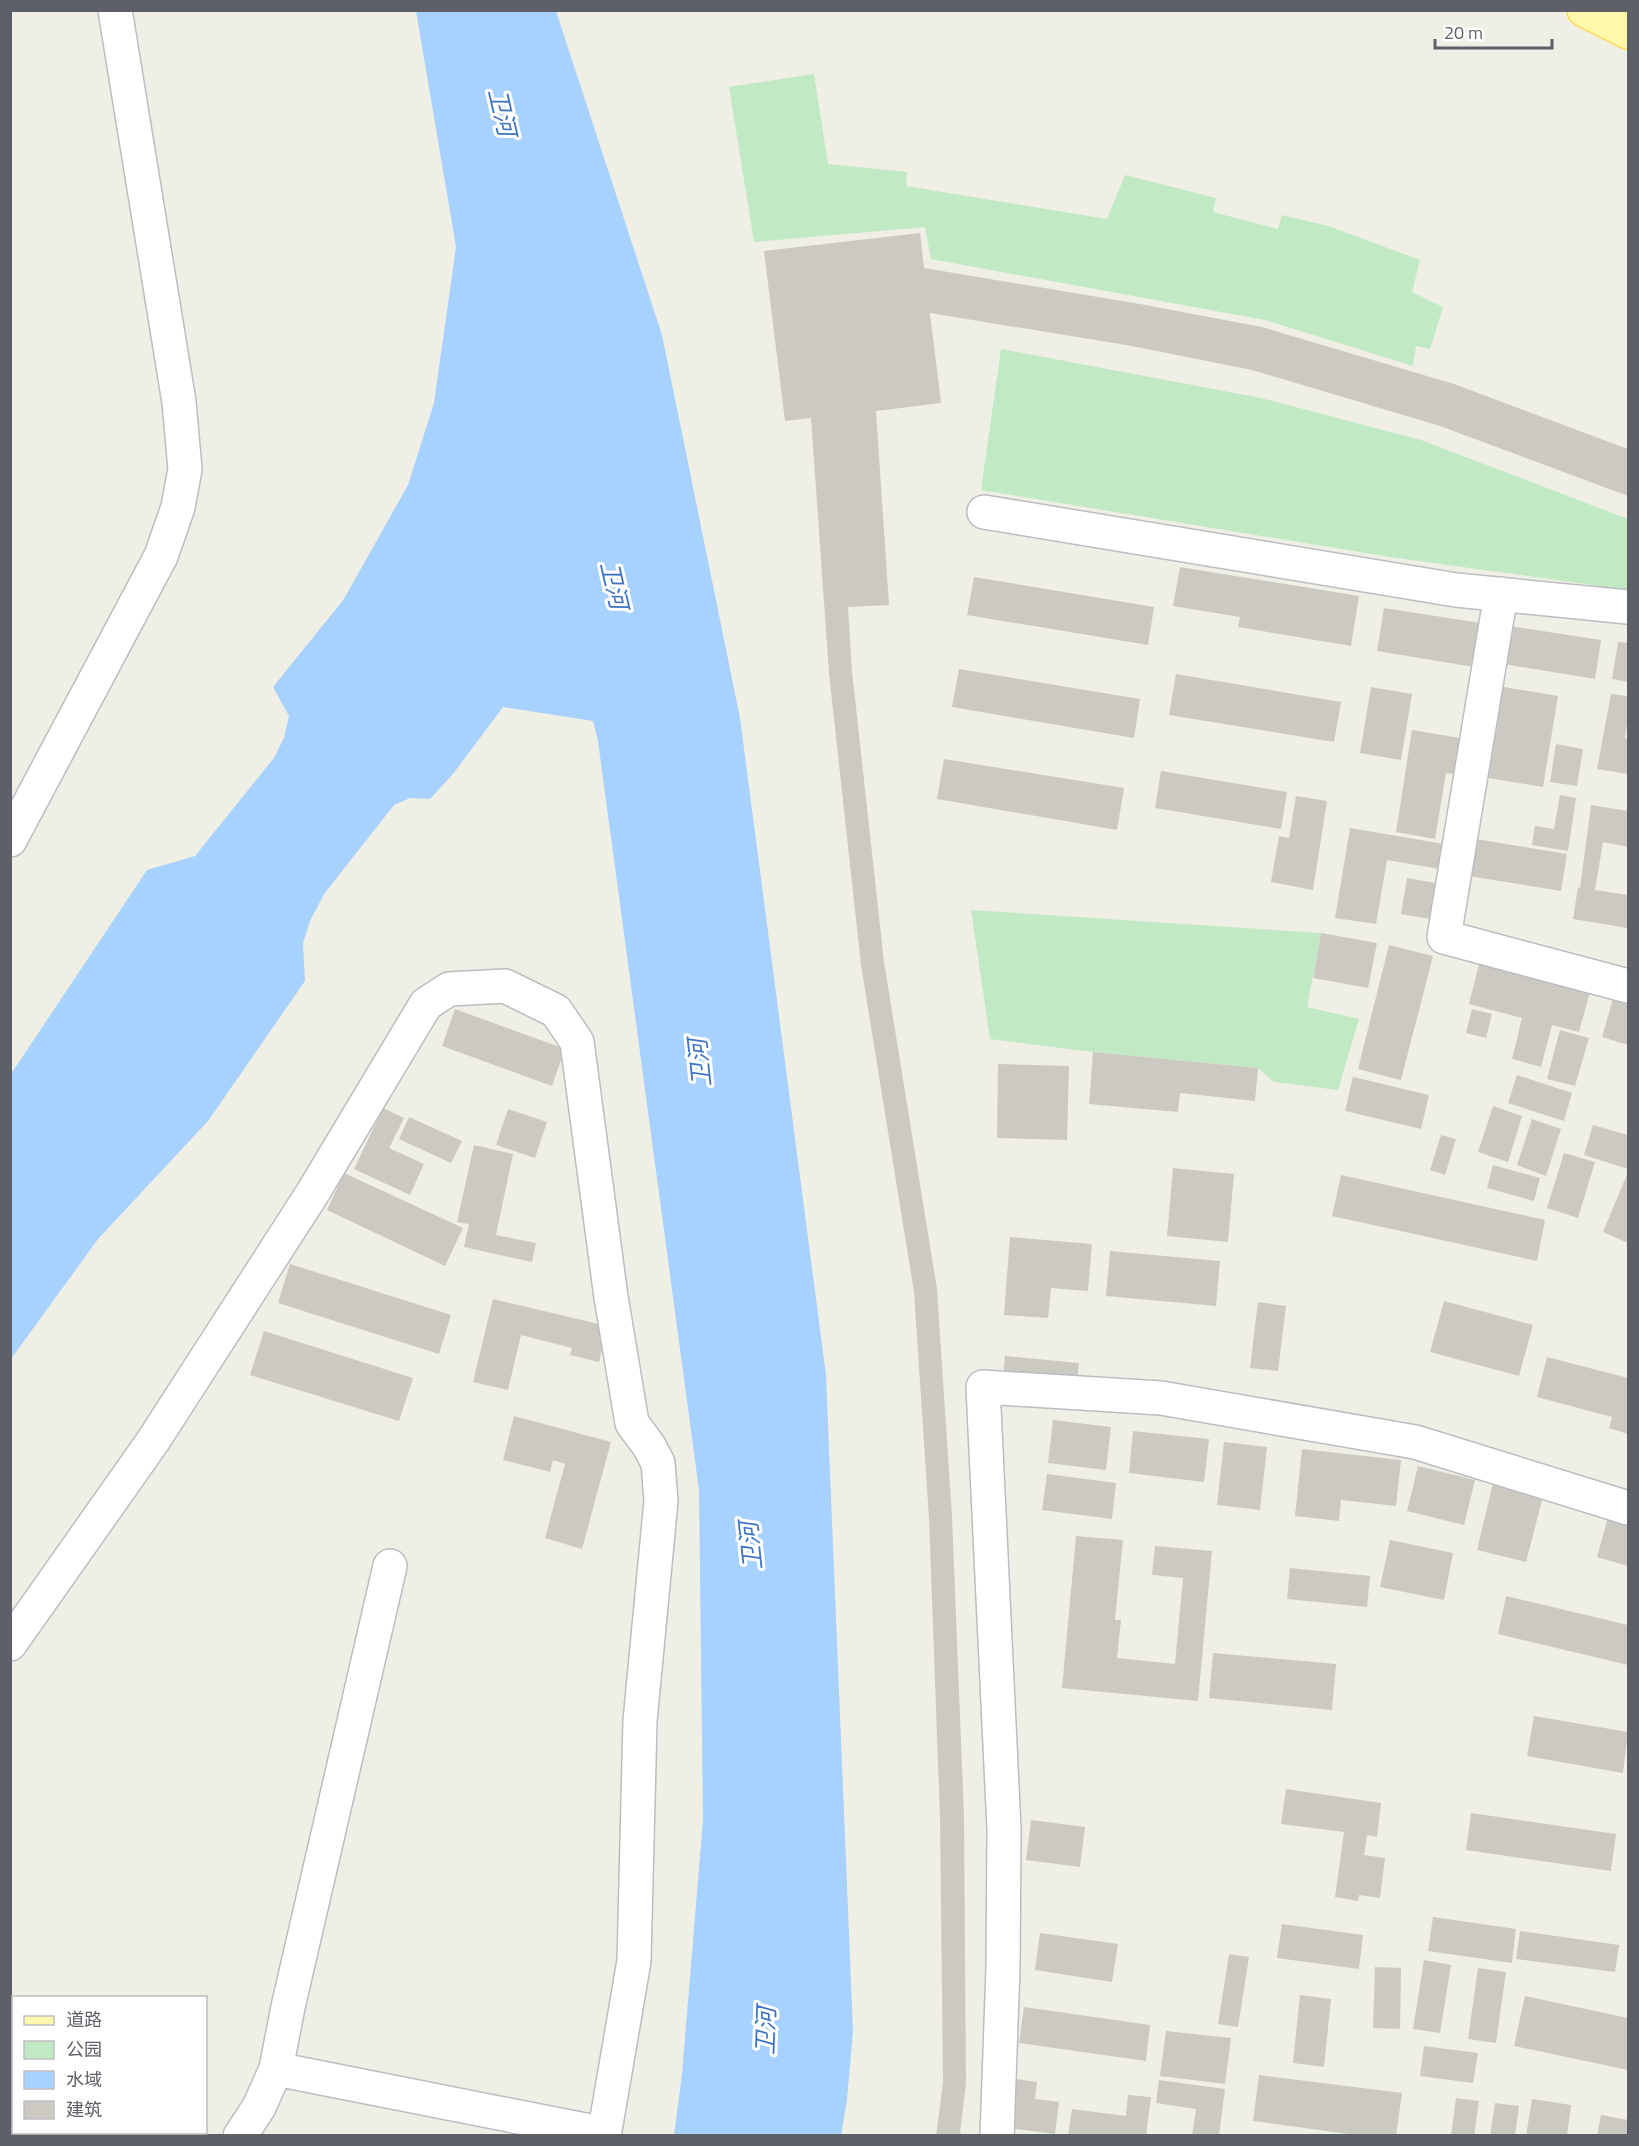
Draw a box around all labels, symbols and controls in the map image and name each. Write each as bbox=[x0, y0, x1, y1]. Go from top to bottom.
scale bar bbox=[1435, 12, 1552, 50]
text: 20 m bbox=[1444, 19, 1483, 46]
water label: 卫河 bbox=[480, 85, 527, 143]
water label: 卫河 bbox=[592, 558, 639, 616]
water label: 卫河 bbox=[678, 1033, 719, 1089]
water label: 卫河 bbox=[729, 1516, 770, 1572]
legend bbox=[12, 1996, 207, 2134]
water label: 卫河 bbox=[746, 2002, 784, 2056]
text: 道路 bbox=[66, 2006, 102, 2033]
text: 公园 bbox=[66, 2036, 102, 2063]
text: 水域 bbox=[66, 2066, 102, 2093]
text: 建筑 bbox=[66, 2096, 102, 2123]

